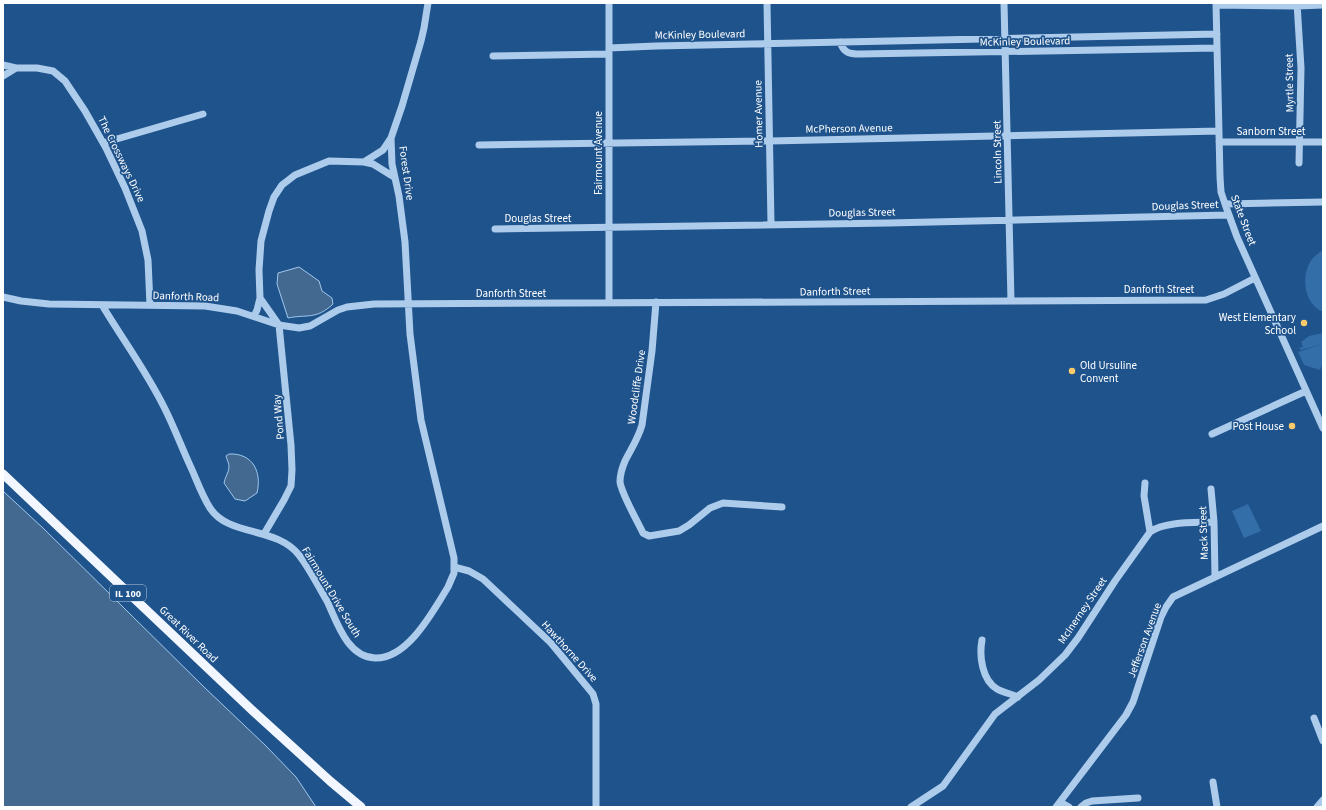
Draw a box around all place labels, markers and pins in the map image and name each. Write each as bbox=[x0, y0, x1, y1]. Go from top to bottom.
place label: West Elementary School bbox=[1219, 310, 1296, 338]
marker: West Elementary School bbox=[1299, 318, 1309, 328]
place label: Old Ursuline Convent bbox=[1080, 358, 1137, 386]
marker: Old Ursuline Convent bbox=[1067, 366, 1077, 376]
place label: Post House bbox=[1233, 419, 1285, 434]
marker: Post House bbox=[1287, 421, 1297, 431]

